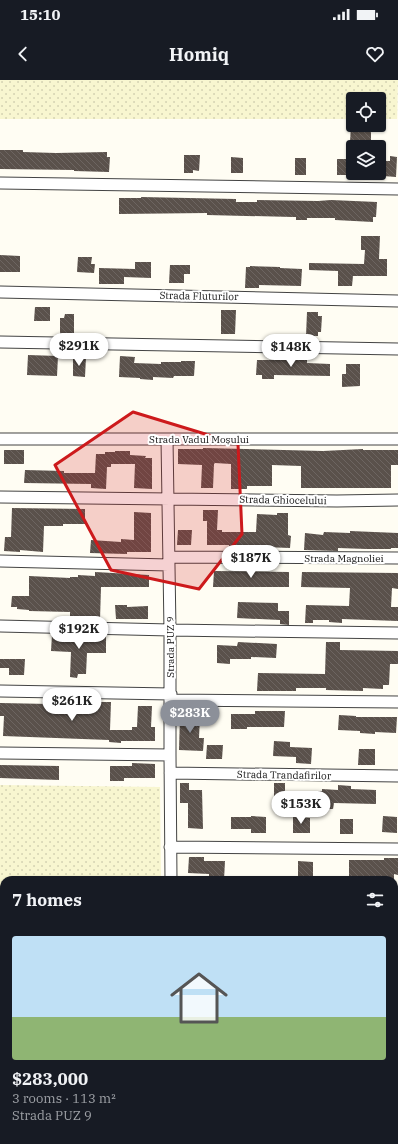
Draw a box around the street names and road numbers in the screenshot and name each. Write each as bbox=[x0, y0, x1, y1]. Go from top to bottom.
street label: Strada Fluturilor bbox=[159, 289, 239, 303]
street label: Strada Vadul Moșului bbox=[149, 433, 249, 446]
street label: Strada Ghiocelului bbox=[239, 493, 327, 507]
street label: Strada Magnoliei bbox=[304, 552, 384, 565]
street label: Strada PUZ 9 bbox=[164, 616, 177, 678]
street label: Strada Trandafirilor bbox=[237, 768, 332, 782]

